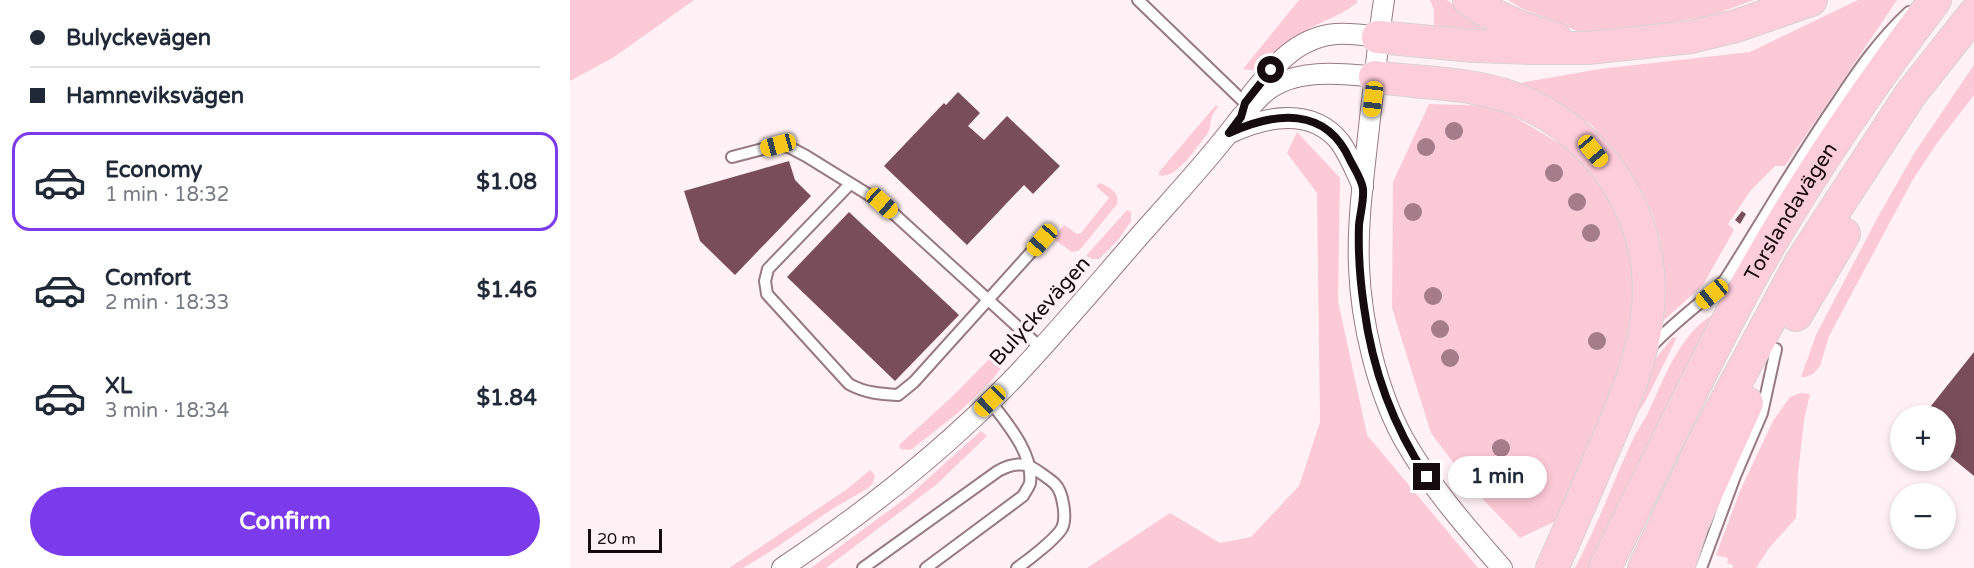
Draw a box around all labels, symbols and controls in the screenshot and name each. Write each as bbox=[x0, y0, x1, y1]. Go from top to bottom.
text: Bulyckevägen bbox=[66, 25, 211, 51]
route start bbox=[1257, 56, 1284, 83]
car bbox=[1362, 80, 1384, 118]
text: Hamneviksvägen bbox=[66, 83, 244, 109]
car bbox=[1575, 131, 1611, 171]
car bbox=[758, 132, 798, 158]
street label: Torslandavägen bbox=[1739, 138, 1842, 285]
icon: car bbox=[33, 155, 87, 209]
text: Economy bbox=[105, 157, 202, 183]
text: $1.08 bbox=[476, 169, 537, 195]
text: 1 min · 18:32 bbox=[105, 183, 229, 207]
car bbox=[863, 184, 901, 222]
car bbox=[1023, 221, 1061, 259]
street label: Bulyckevägen bbox=[984, 251, 1096, 371]
icon: car bbox=[33, 263, 87, 317]
text: Comfort bbox=[105, 265, 191, 291]
car bbox=[1692, 276, 1732, 312]
text: $1.46 bbox=[477, 277, 537, 303]
text: 2 min · 18:33 bbox=[105, 291, 229, 315]
icon: car bbox=[33, 371, 87, 425]
text: XL bbox=[105, 373, 132, 399]
car bbox=[971, 382, 1009, 420]
text: $1.84 bbox=[476, 385, 537, 411]
text: 3 min · 18:34 bbox=[105, 399, 229, 423]
map controls bbox=[1890, 405, 1956, 549]
button: + bbox=[1890, 405, 1956, 471]
callout: 1 min bbox=[1448, 456, 1547, 498]
route end bbox=[1413, 463, 1440, 490]
text: 1 min bbox=[1471, 465, 1524, 489]
button: − bbox=[1890, 483, 1956, 549]
button: Confirm bbox=[30, 487, 540, 556]
scale bar bbox=[588, 526, 662, 554]
text: 20 m bbox=[597, 529, 636, 549]

